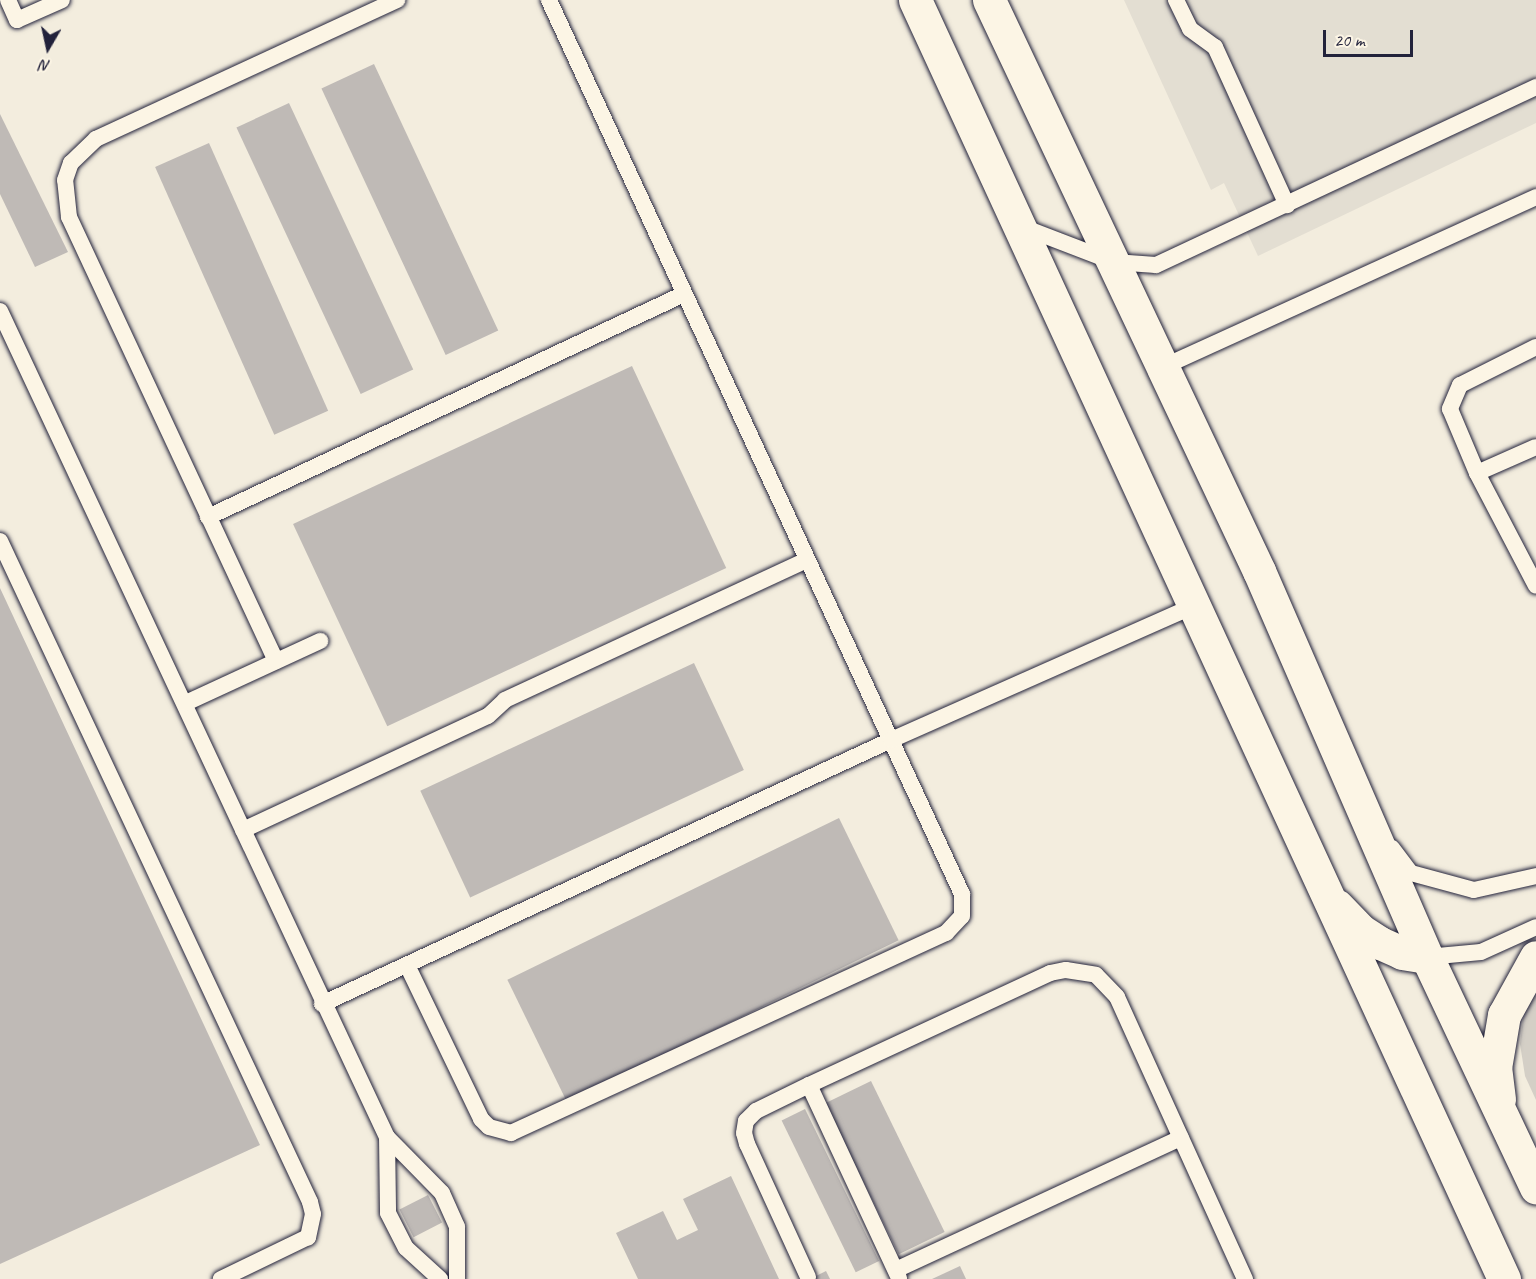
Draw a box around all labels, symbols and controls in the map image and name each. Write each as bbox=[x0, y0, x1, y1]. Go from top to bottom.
north arrow bbox=[18, 18, 78, 78]
scale bar bbox=[1326, 18, 1416, 56]
text: 20 m bbox=[1334, 29, 1365, 51]
text: N bbox=[39, 55, 52, 76]

